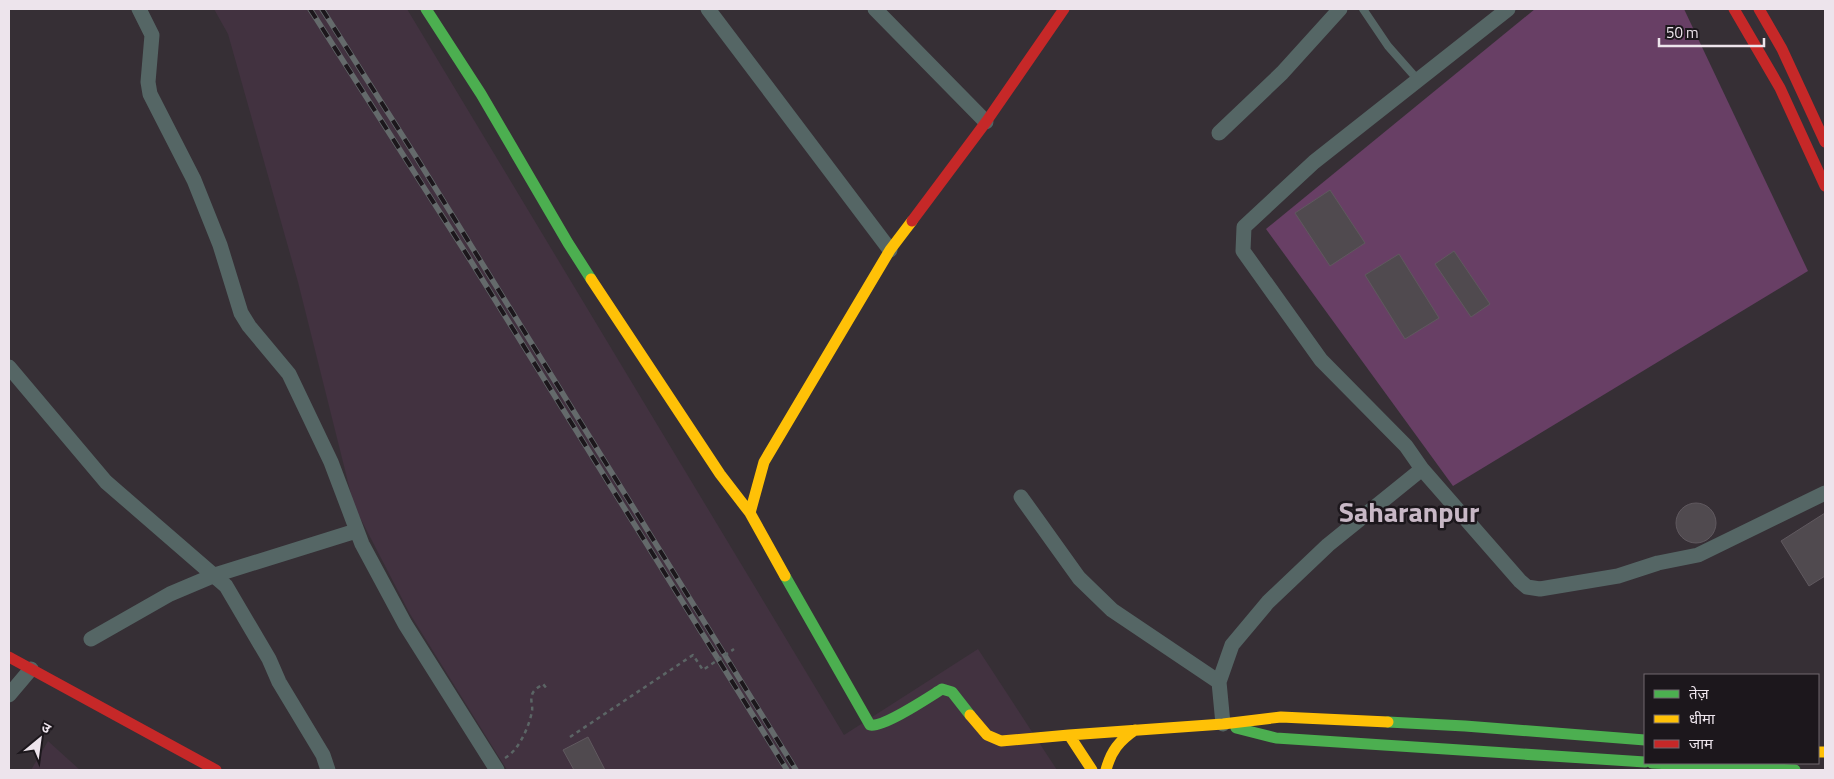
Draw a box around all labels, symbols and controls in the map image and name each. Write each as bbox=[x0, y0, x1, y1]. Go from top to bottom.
scale bar bbox=[1659, 15, 1764, 47]
text: 50 m bbox=[1666, 21, 1699, 44]
district label: Saharanpur bbox=[1339, 490, 1479, 533]
legend bbox=[1644, 674, 1819, 764]
text: तेज़ bbox=[1689, 682, 1710, 705]
text: धीमा bbox=[1689, 707, 1716, 730]
north arrow bbox=[15, 714, 65, 764]
text: उ bbox=[38, 716, 56, 739]
text: जाम bbox=[1689, 732, 1714, 755]

